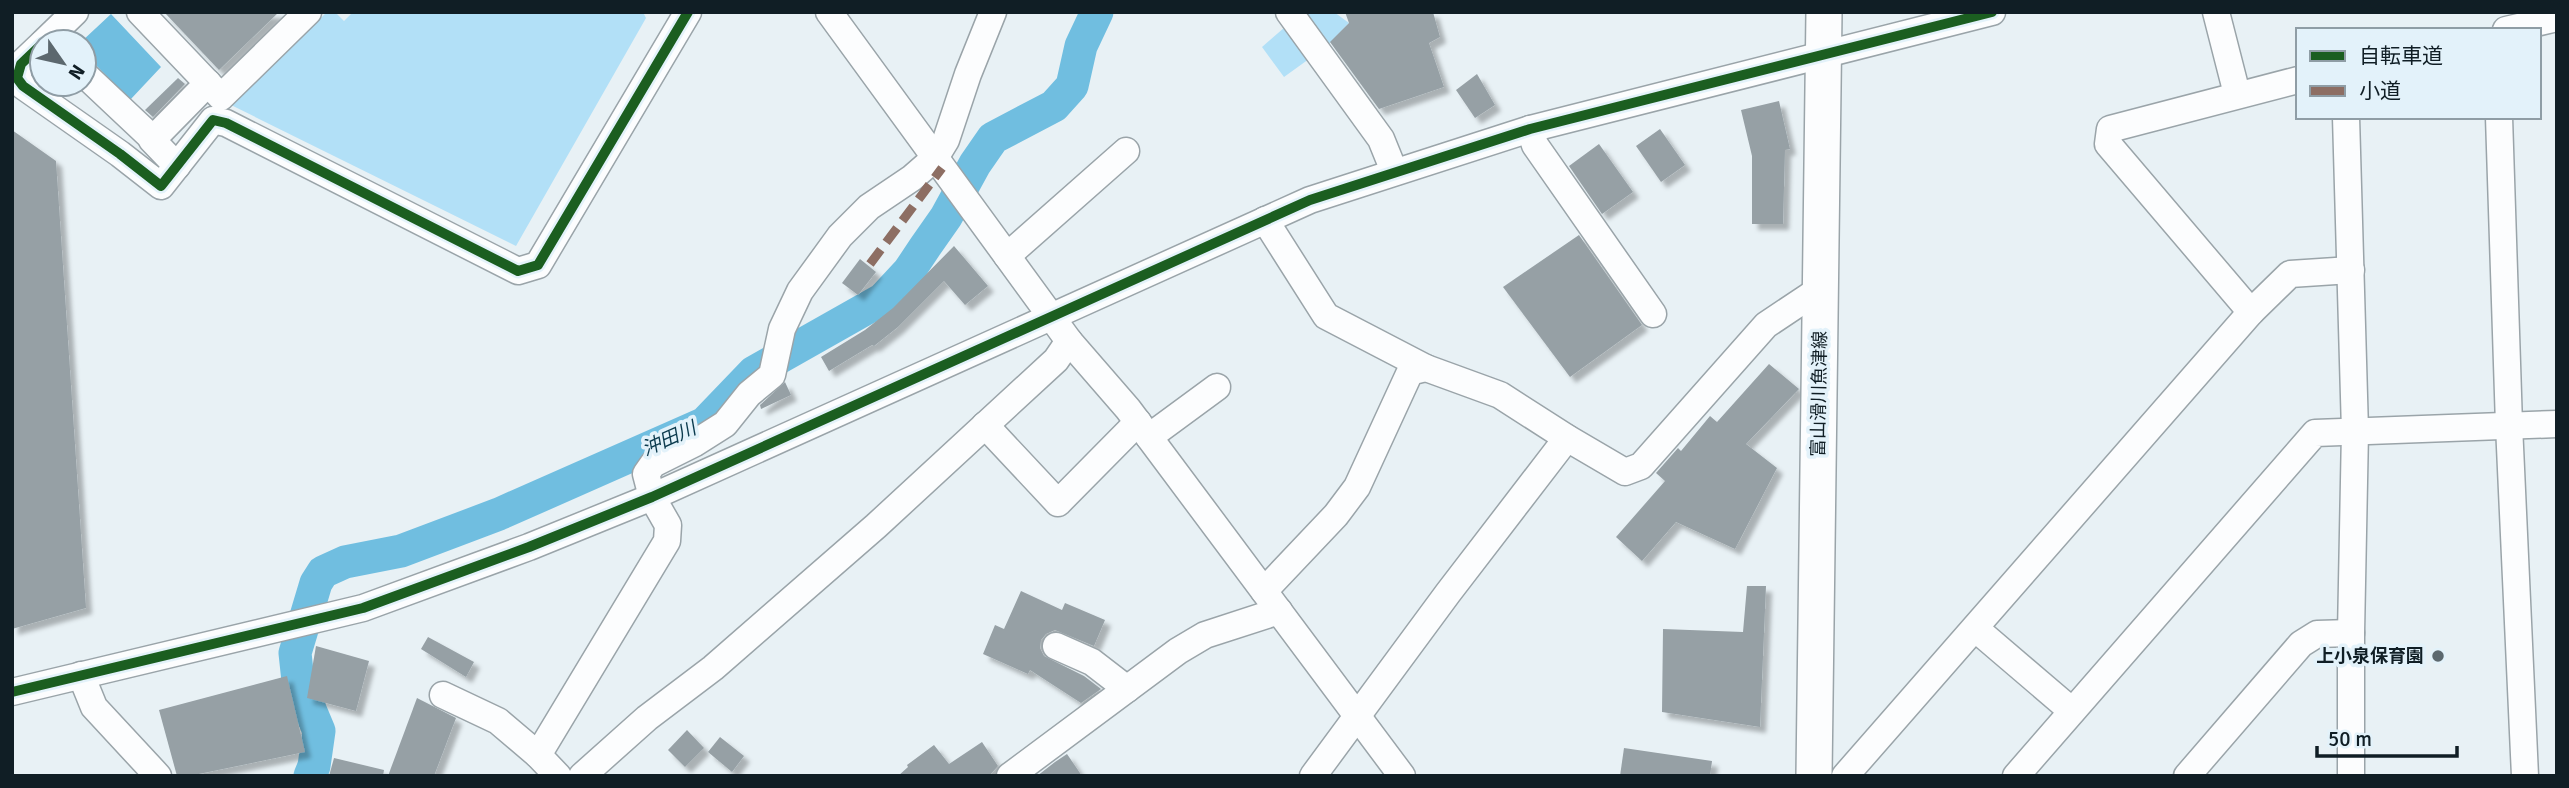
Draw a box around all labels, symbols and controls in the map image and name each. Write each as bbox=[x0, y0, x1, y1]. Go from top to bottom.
north arrow bbox=[28, 28, 98, 98]
legend bbox=[2296, 28, 2541, 119]
text: 自転車道 bbox=[2359, 43, 2443, 69]
text: N bbox=[63, 60, 90, 84]
text: 小道 bbox=[2359, 78, 2401, 104]
street label: 富山滑川魚津線 bbox=[1807, 331, 1831, 457]
water label: 沖田川 bbox=[638, 416, 702, 462]
place label: 上小泉保育園 bbox=[2316, 645, 2424, 667]
marker: 上小泉保育園 bbox=[2430, 648, 2446, 664]
scale bar bbox=[2317, 714, 2457, 758]
text: 50 m bbox=[2328, 726, 2372, 752]

